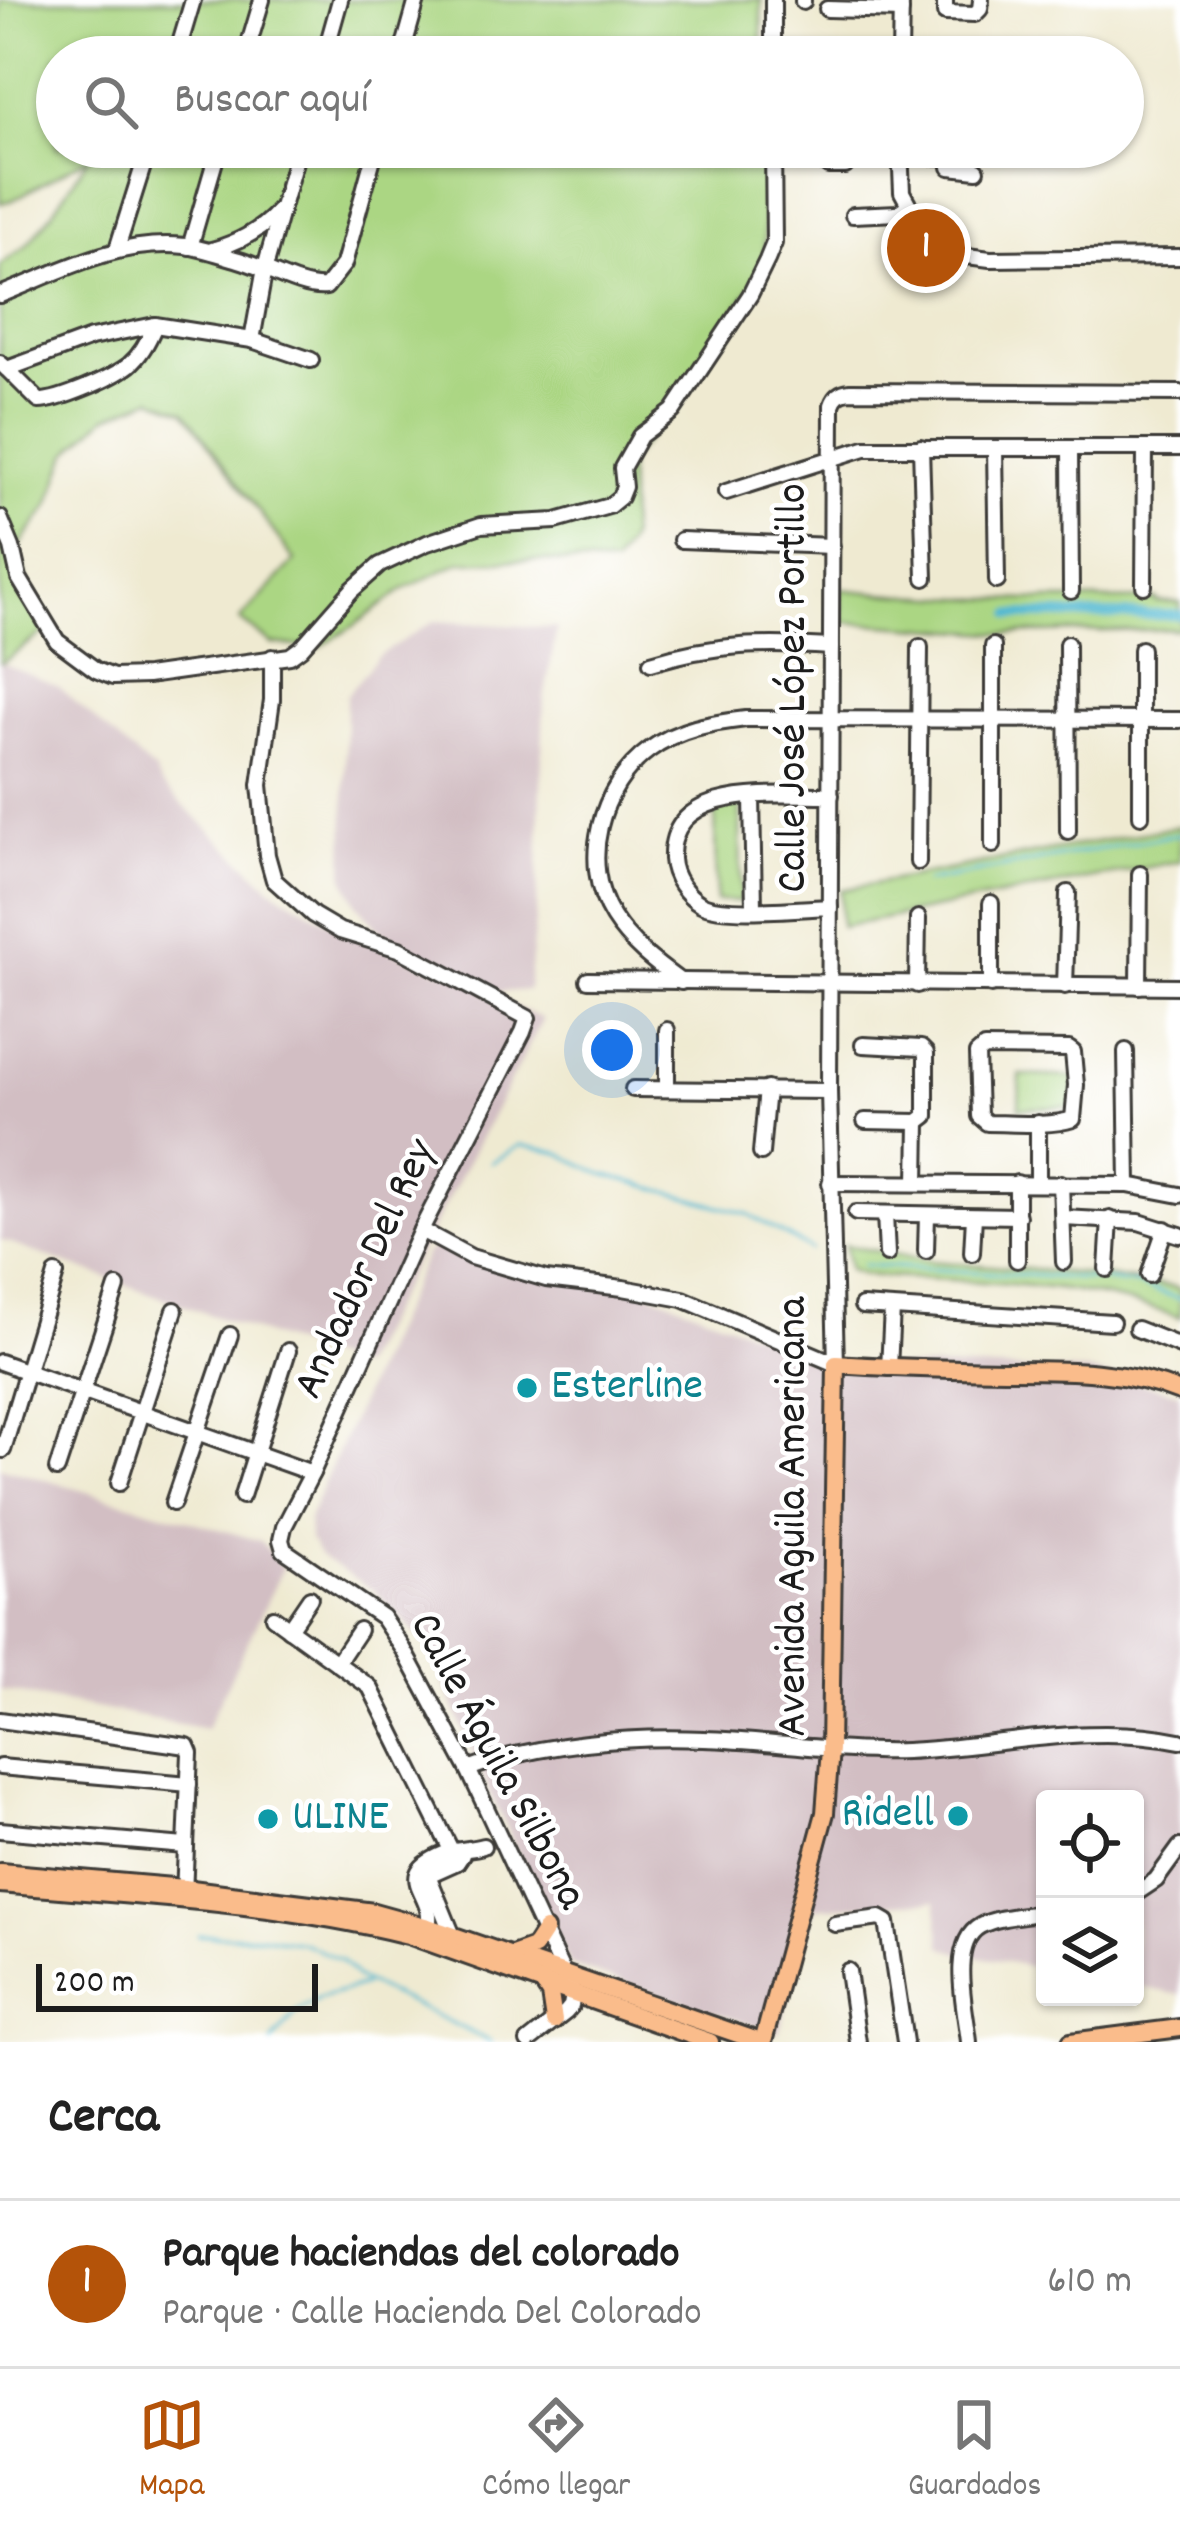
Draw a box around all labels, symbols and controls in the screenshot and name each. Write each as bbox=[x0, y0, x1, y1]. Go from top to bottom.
search box bbox=[36, 36, 1144, 168]
icon: search bbox=[78, 69, 144, 135]
text: Buscar aquí bbox=[174, 70, 369, 134]
pin: 1 bbox=[887, 203, 965, 293]
street label: Calle José López Portillo bbox=[763, 483, 827, 893]
your location bbox=[582, 1020, 642, 1080]
street label: Andador Del Rey bbox=[279, 1129, 455, 1410]
street label: Avenida Aguila Americana bbox=[763, 1296, 827, 1737]
place label: Esterline bbox=[551, 1356, 703, 1420]
marker: Esterline bbox=[514, 1375, 540, 1401]
street label: Calle Águila Silbona bbox=[391, 1602, 602, 1923]
place label: Ridell bbox=[842, 1784, 934, 1848]
place label: ULINE bbox=[292, 1787, 389, 1851]
map controls bbox=[1036, 1790, 1144, 2006]
button: locate bbox=[1036, 1790, 1144, 1898]
marker: Ridell bbox=[945, 1803, 971, 1829]
marker: ULINE bbox=[255, 1806, 281, 1832]
button: layers bbox=[1036, 1898, 1144, 2006]
scale bar bbox=[36, 1958, 318, 2011]
text: 200 m bbox=[54, 1961, 135, 2008]
text: Cerca bbox=[48, 2084, 159, 2156]
text: Parque haciendas del colorado bbox=[162, 2224, 680, 2288]
text: 1 bbox=[83, 2256, 91, 2311]
text: 610 m bbox=[1047, 2256, 1132, 2311]
text: Parque · Calle Hacienda Del Colorado bbox=[162, 2288, 702, 2343]
tab: Mapa bbox=[139, 2392, 205, 2511]
tab: Cómo llegar bbox=[482, 2392, 630, 2511]
tab: Guardados bbox=[908, 2392, 1041, 2511]

